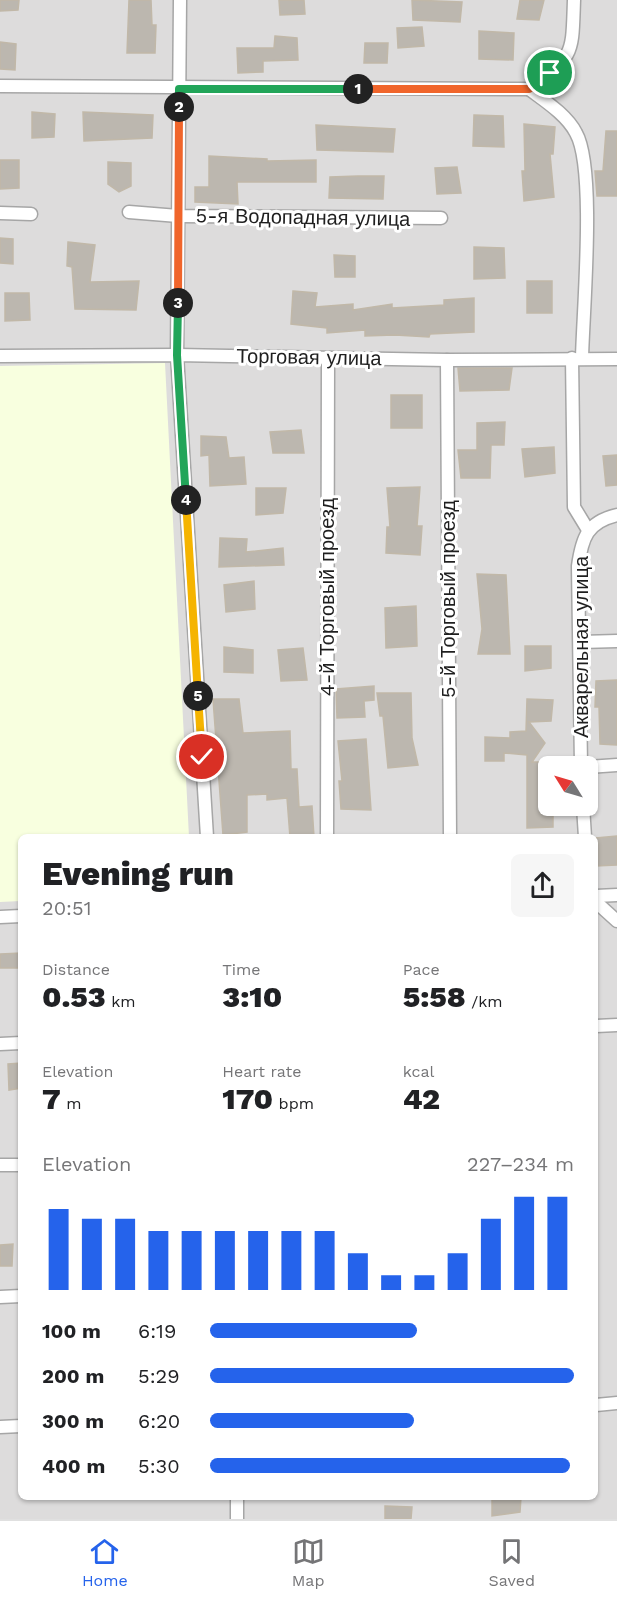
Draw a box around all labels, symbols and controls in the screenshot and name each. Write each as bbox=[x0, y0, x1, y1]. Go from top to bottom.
pin bbox=[524, 47, 575, 98]
icon: arrive bbox=[533, 56, 566, 89]
pin: 1 bbox=[343, 74, 373, 104]
text: 1 bbox=[355, 79, 361, 98]
pin: 2 bbox=[164, 92, 194, 122]
text: 2 bbox=[174, 97, 184, 116]
street label: 5-я Водопадная улица bbox=[195, 203, 411, 231]
pin: 3 bbox=[163, 288, 193, 318]
text: 3 bbox=[173, 293, 183, 312]
street label: Торговая улица bbox=[236, 344, 383, 370]
pin: 4 bbox=[171, 485, 201, 515]
text: 4 bbox=[181, 490, 191, 509]
street label: 4-й Торговый проезд bbox=[315, 497, 339, 696]
street label: 5-й Торговый проезд bbox=[436, 500, 460, 698]
street label: Акварельная улица bbox=[569, 555, 593, 738]
pin: 5 bbox=[183, 681, 213, 711]
text: 5 bbox=[193, 686, 203, 705]
pin bbox=[176, 731, 227, 782]
icon: check bbox=[185, 740, 218, 773]
north arrow bbox=[538, 756, 598, 816]
map controls bbox=[538, 756, 598, 816]
text: Evening run bbox=[42, 854, 234, 893]
button: share bbox=[511, 854, 574, 917]
text: 20:51 bbox=[42, 896, 91, 920]
text: Distance bbox=[42, 960, 110, 979]
text: Time bbox=[222, 960, 260, 979]
text: Pace bbox=[403, 960, 440, 979]
text: 0.53 bbox=[42, 979, 106, 1014]
text: 3:10 bbox=[222, 979, 282, 1014]
text: 5:58 bbox=[403, 979, 466, 1014]
text: km bbox=[106, 992, 136, 1011]
text: /km bbox=[466, 992, 502, 1011]
text: Elevation bbox=[42, 1062, 113, 1081]
text: Heart rate bbox=[222, 1062, 301, 1081]
text: kcal bbox=[403, 1062, 434, 1081]
text: 7 bbox=[42, 1081, 61, 1116]
text: 170 bbox=[222, 1081, 273, 1116]
text: 42 bbox=[403, 1081, 440, 1116]
text: m bbox=[61, 1094, 81, 1113]
text: bpm bbox=[273, 1094, 314, 1113]
text: Elevation bbox=[42, 1152, 131, 1176]
text: 227–234 m bbox=[467, 1152, 574, 1176]
text: 100 m bbox=[42, 1319, 101, 1343]
text: 6:19 bbox=[138, 1319, 176, 1343]
text: 200 m bbox=[42, 1364, 104, 1388]
text: 5:29 bbox=[138, 1364, 180, 1388]
text: 300 m bbox=[42, 1409, 104, 1433]
text: 6:20 bbox=[138, 1409, 180, 1433]
text: 400 m bbox=[42, 1454, 105, 1478]
text: 5:30 bbox=[138, 1454, 180, 1478]
tab: Home bbox=[82, 1535, 128, 1590]
tab: Map bbox=[292, 1535, 325, 1590]
tab: Saved bbox=[489, 1535, 535, 1590]

